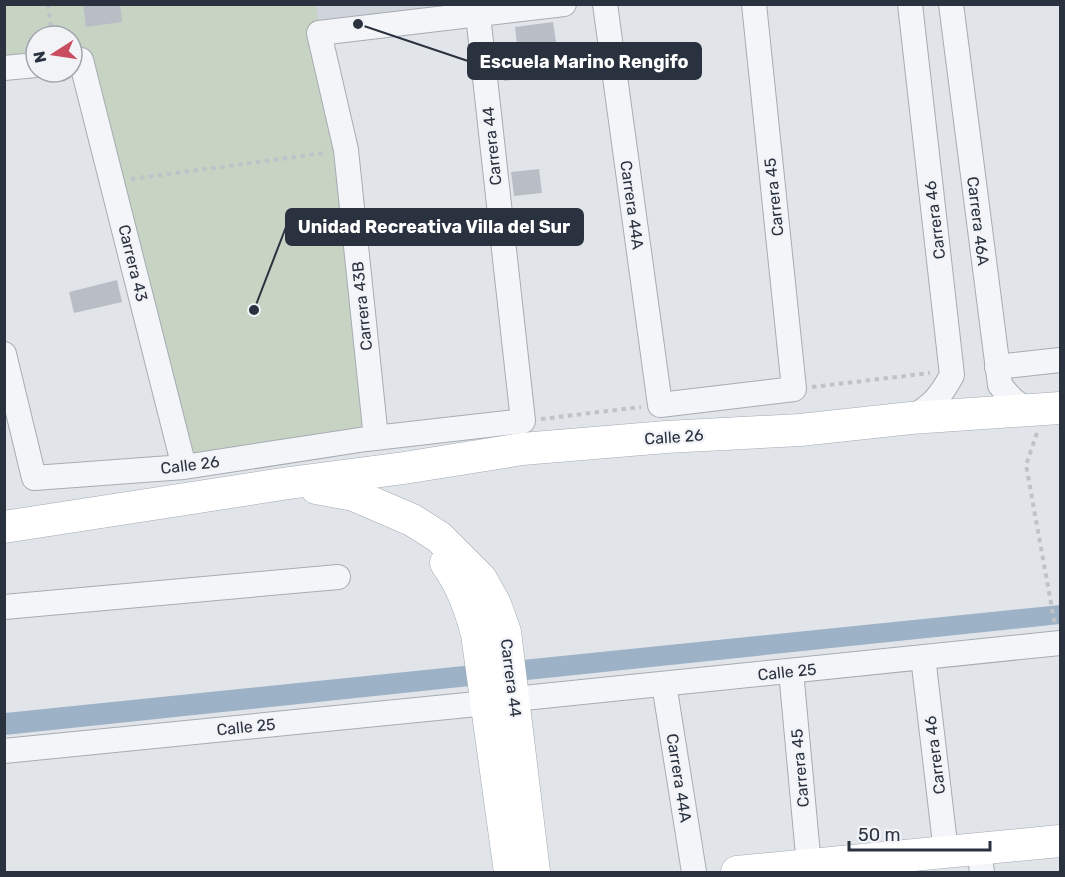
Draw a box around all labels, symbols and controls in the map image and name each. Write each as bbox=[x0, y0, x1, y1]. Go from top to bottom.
north arrow bbox=[24, 24, 84, 84]
callout: Escuela Marino Rengifo bbox=[468, 43, 701, 79]
text: N bbox=[29, 49, 50, 65]
text: Escuela Marino Rengifo bbox=[479, 51, 689, 73]
street label: Carrera 44 bbox=[478, 106, 506, 186]
street label: Carrera 45 bbox=[760, 157, 788, 237]
street label: Carrera 44A bbox=[616, 159, 648, 251]
street label: Carrera 46A bbox=[963, 175, 993, 267]
street label: Carrera 46 bbox=[921, 179, 949, 260]
callout: Unidad Recreativa Villa del Sur bbox=[286, 209, 583, 245]
text: Unidad Recreativa Villa del Sur bbox=[298, 216, 570, 238]
street label: Carrera 43 bbox=[114, 223, 152, 303]
street label: Carrera 43B bbox=[348, 261, 376, 351]
street label: Calle 26 bbox=[644, 425, 705, 449]
street label: Calle 26 bbox=[159, 452, 221, 478]
street label: Carrera 44 bbox=[497, 638, 525, 718]
street label: Calle 25 bbox=[757, 659, 817, 685]
street label: Calle 25 bbox=[216, 714, 276, 740]
street label: Carrera 46 bbox=[921, 714, 949, 795]
street label: Carrera 45 bbox=[787, 728, 813, 808]
street label: Carrera 44A bbox=[663, 732, 695, 824]
scale bar bbox=[849, 814, 990, 852]
text: 50 m bbox=[858, 824, 901, 846]

